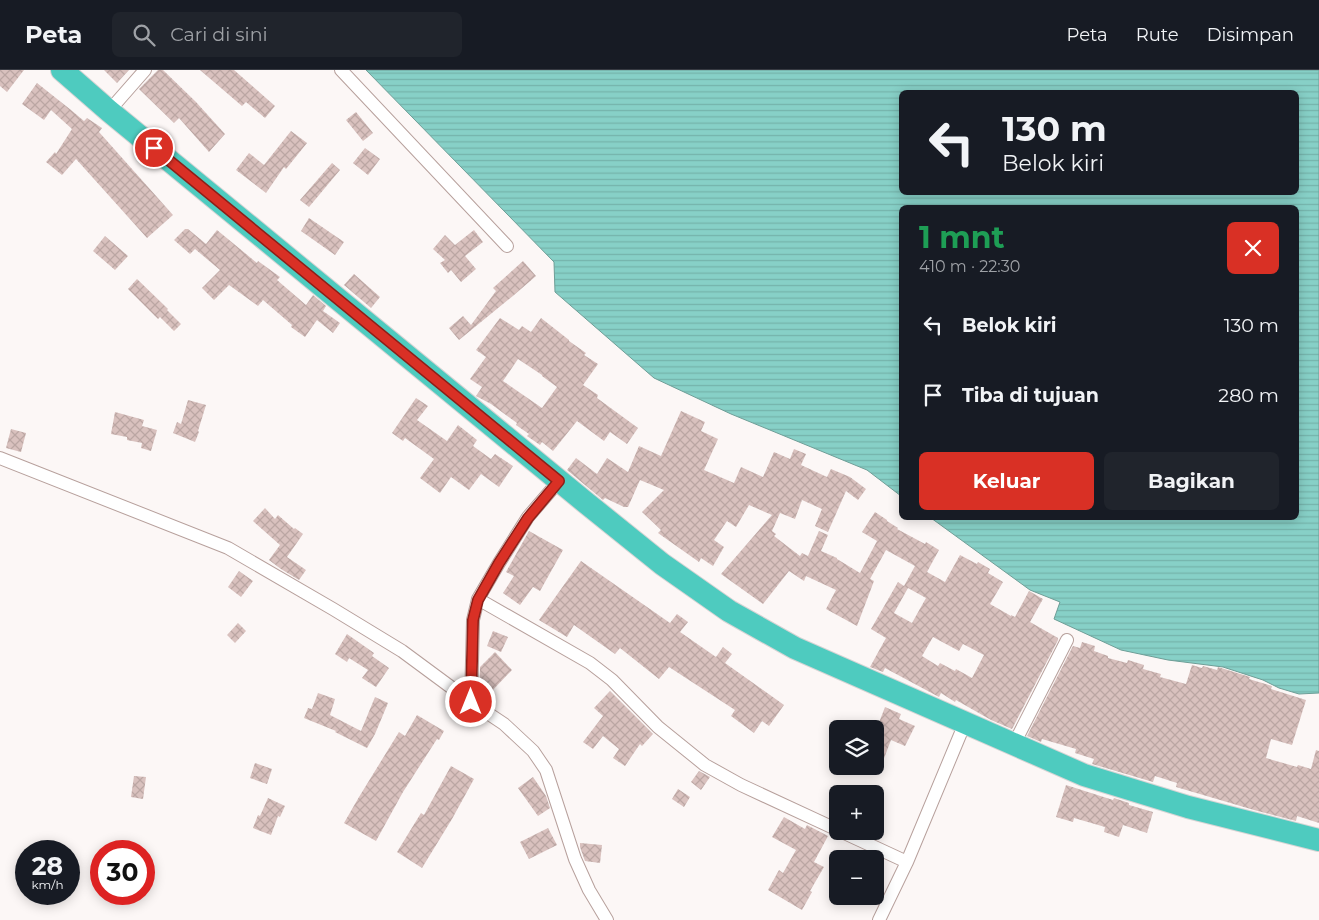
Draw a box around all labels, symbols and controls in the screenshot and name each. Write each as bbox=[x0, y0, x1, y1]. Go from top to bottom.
search box bbox=[112, 12, 462, 57]
text: Peta bbox=[25, 20, 82, 49]
icon: search bbox=[130, 21, 158, 49]
text: Cari di sini bbox=[170, 23, 268, 46]
text: Peta bbox=[1067, 24, 1108, 46]
text: Rute bbox=[1136, 24, 1179, 46]
text: Disimpan bbox=[1207, 24, 1294, 46]
text: 130 m bbox=[1002, 107, 1107, 150]
icon: left bbox=[919, 110, 984, 175]
pin bbox=[133, 127, 175, 169]
icon: arrive bbox=[140, 134, 168, 162]
text: Belok kiri bbox=[1002, 150, 1104, 177]
text: 1 mnt bbox=[919, 219, 1005, 256]
button: close bbox=[1227, 222, 1279, 274]
text: 410 m · 22:30 bbox=[919, 257, 1020, 276]
icon: left bbox=[919, 311, 947, 339]
text: Belok kiri bbox=[962, 314, 1057, 337]
text: 130 m bbox=[1224, 314, 1279, 337]
icon: arrive bbox=[919, 381, 947, 409]
text: Tiba di tujuan bbox=[962, 384, 1099, 407]
text: 280 m bbox=[1218, 384, 1279, 407]
button: Keluar bbox=[919, 452, 1094, 510]
button: Bagikan bbox=[1104, 452, 1279, 510]
position arrow bbox=[444, 675, 496, 727]
map controls bbox=[829, 720, 884, 905]
button: layers bbox=[829, 720, 884, 775]
button: + bbox=[829, 785, 884, 840]
speed limit sign: 30 bbox=[90, 840, 155, 905]
button: − bbox=[829, 850, 884, 905]
text: 28 bbox=[32, 851, 63, 881]
text: km/h bbox=[31, 877, 64, 892]

